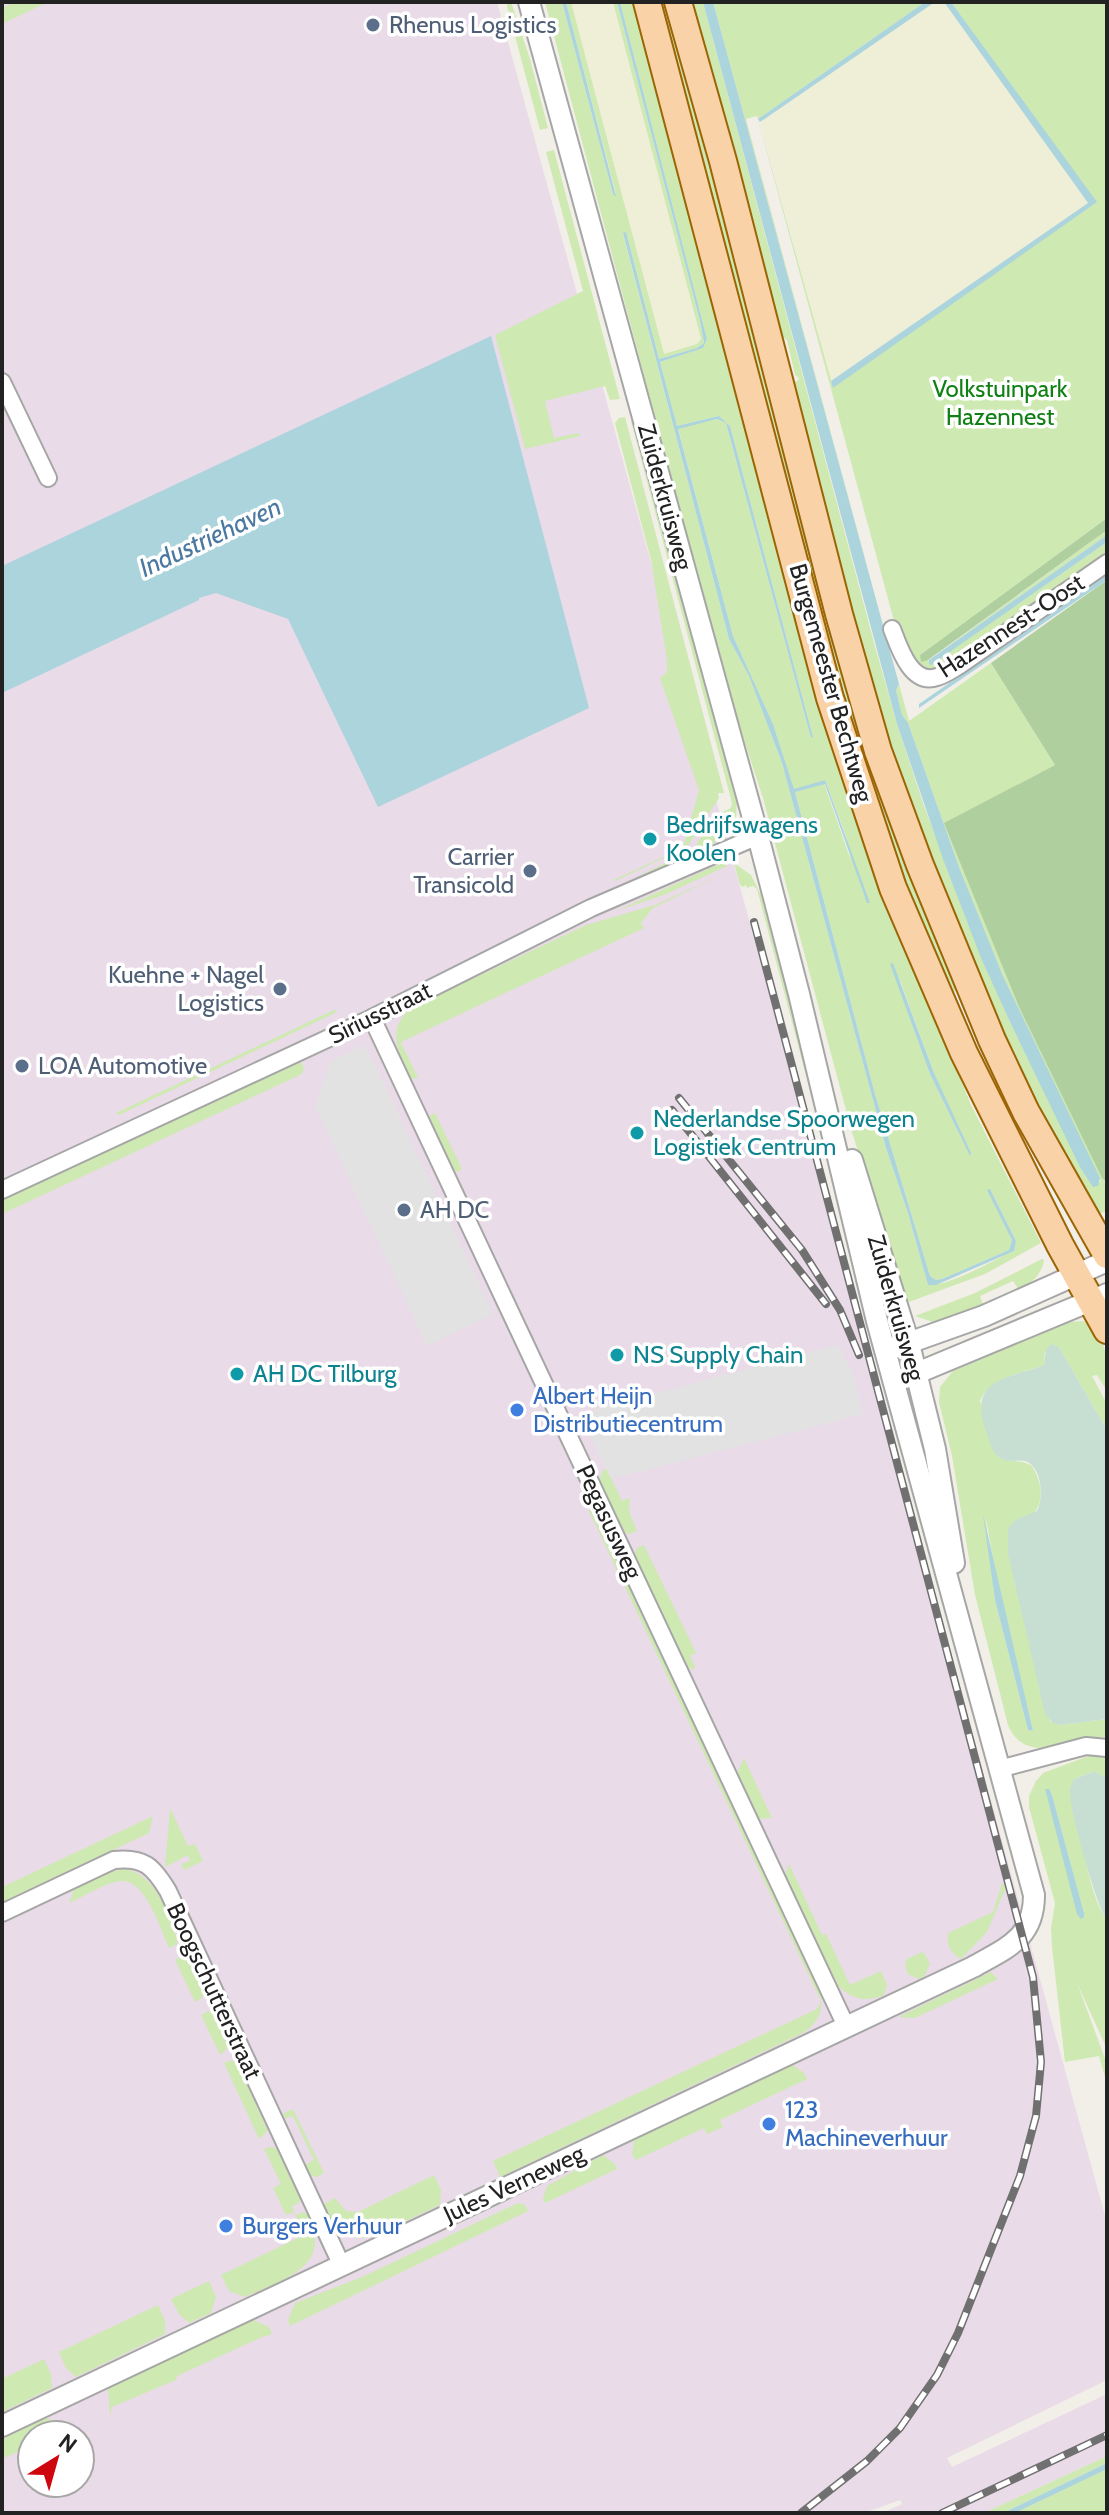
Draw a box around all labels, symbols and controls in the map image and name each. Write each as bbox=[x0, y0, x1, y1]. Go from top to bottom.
place label: Rhenus Logistics bbox=[389, 10, 556, 39]
marker: Rhenus Logistics bbox=[364, 16, 382, 34]
park label: Volkstuinpark Hazennest bbox=[932, 374, 1068, 431]
street label: Zuiderkruisweg bbox=[632, 420, 699, 574]
water label: Industriehaven bbox=[134, 490, 286, 584]
street label: Burgemeester Bechtweg bbox=[783, 560, 880, 807]
street label: Hazennest-Oost bbox=[932, 568, 1089, 684]
place label: Bedrijfswagens Koolen bbox=[666, 810, 818, 867]
marker: Bedrijfswagens Koolen bbox=[641, 830, 659, 848]
place label: Carrier Transicold bbox=[413, 842, 514, 899]
marker: Carrier Transicold bbox=[521, 862, 539, 880]
place label: Kuehne + Nagel Logistics bbox=[108, 960, 264, 1017]
street label: Siriusstraat bbox=[324, 975, 436, 1050]
marker: Kuehne + Nagel Logistics bbox=[271, 980, 289, 998]
place label: LOA Automotive bbox=[38, 1051, 207, 1080]
marker: LOA Automotive bbox=[13, 1057, 31, 1075]
place label: Nederlandse Spoorwegen Logistiek Centrum bbox=[653, 1104, 915, 1161]
marker: Nederlandse Spoorwegen Logistiek Centrum bbox=[628, 1124, 646, 1142]
place label: AH DC bbox=[420, 1195, 489, 1224]
marker: AH DC bbox=[395, 1201, 413, 1219]
street label: Zuiderkruisweg bbox=[862, 1231, 931, 1385]
place label: NS Supply Chain bbox=[633, 1340, 803, 1369]
marker: NS Supply Chain bbox=[608, 1346, 626, 1364]
place label: AH DC Tilburg bbox=[253, 1359, 397, 1388]
marker: AH DC Tilburg bbox=[228, 1365, 246, 1383]
place label: Albert Heijn Distributiecentrum bbox=[533, 1381, 723, 1438]
marker: Albert Heijn Distributiecentrum bbox=[508, 1401, 526, 1419]
street label: Pegasusweg bbox=[570, 1460, 649, 1585]
street label: Boogschutterstraat bbox=[161, 1898, 268, 2084]
place label: 123 Machineverhuur bbox=[785, 2095, 948, 2152]
marker: 123 Machineverhuur bbox=[760, 2115, 778, 2133]
street label: Jules Verneweg bbox=[438, 2138, 590, 2229]
place label: Burgers Verhuur bbox=[242, 2211, 403, 2240]
marker: Burgers Verhuur bbox=[217, 2217, 235, 2235]
north arrow bbox=[16, 2419, 96, 2499]
text: N bbox=[53, 2428, 82, 2459]

